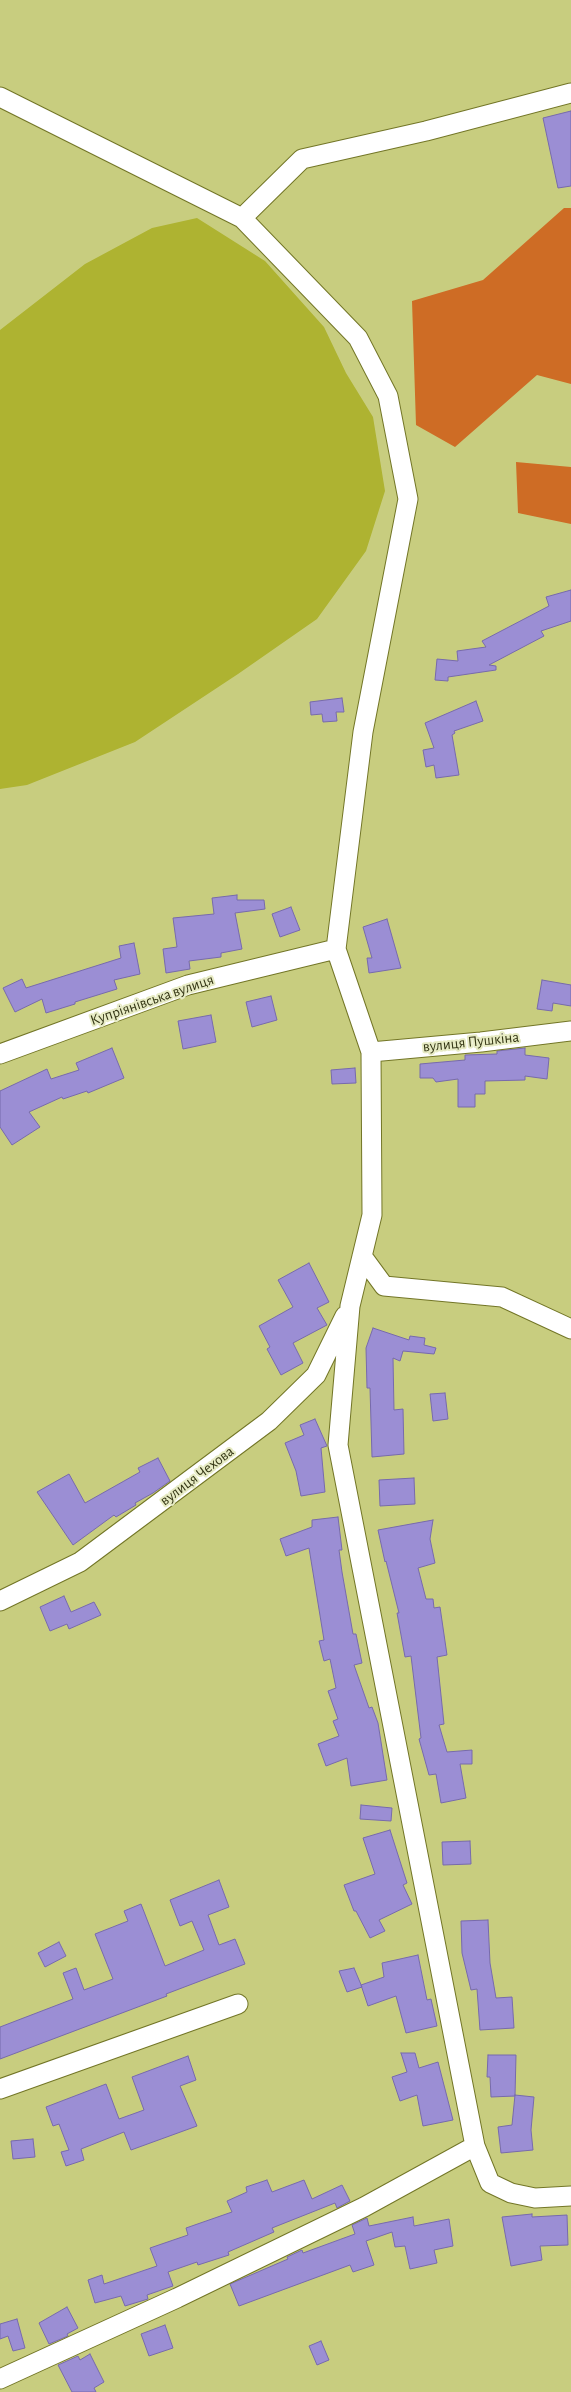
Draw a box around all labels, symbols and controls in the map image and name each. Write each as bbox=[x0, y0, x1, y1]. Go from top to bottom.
street label: Купріянівська вулиця bbox=[88, 970, 216, 1030]
street label: вулиця Пушкіна bbox=[422, 1028, 520, 1056]
street label: вулиця Чехова bbox=[156, 1442, 238, 1510]

